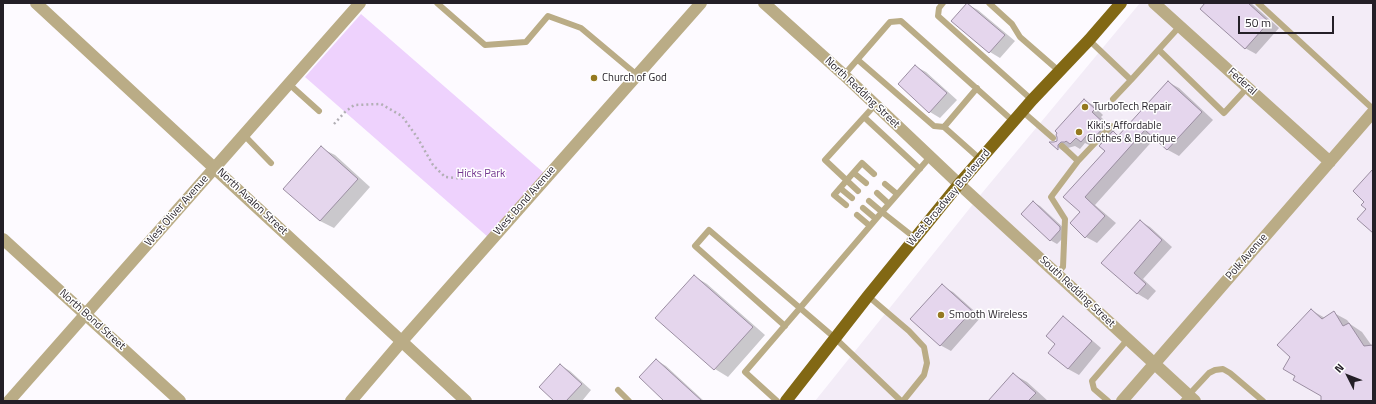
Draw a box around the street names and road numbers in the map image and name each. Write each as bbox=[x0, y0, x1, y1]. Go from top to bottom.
street label: North Redding Street bbox=[822, 55, 902, 131]
street label: Federal bbox=[1225, 66, 1259, 98]
street label: West Broadway Boulevard bbox=[905, 147, 993, 249]
street label: West Bond Avenue bbox=[491, 164, 559, 238]
street label: North Avalon Street bbox=[214, 166, 290, 238]
street label: West Oliver Avenue bbox=[142, 173, 212, 249]
street label: Polk Avenue bbox=[1223, 231, 1271, 283]
street label: South Redding Street bbox=[1037, 254, 1117, 330]
street label: North Bond Street bbox=[56, 287, 128, 353]

